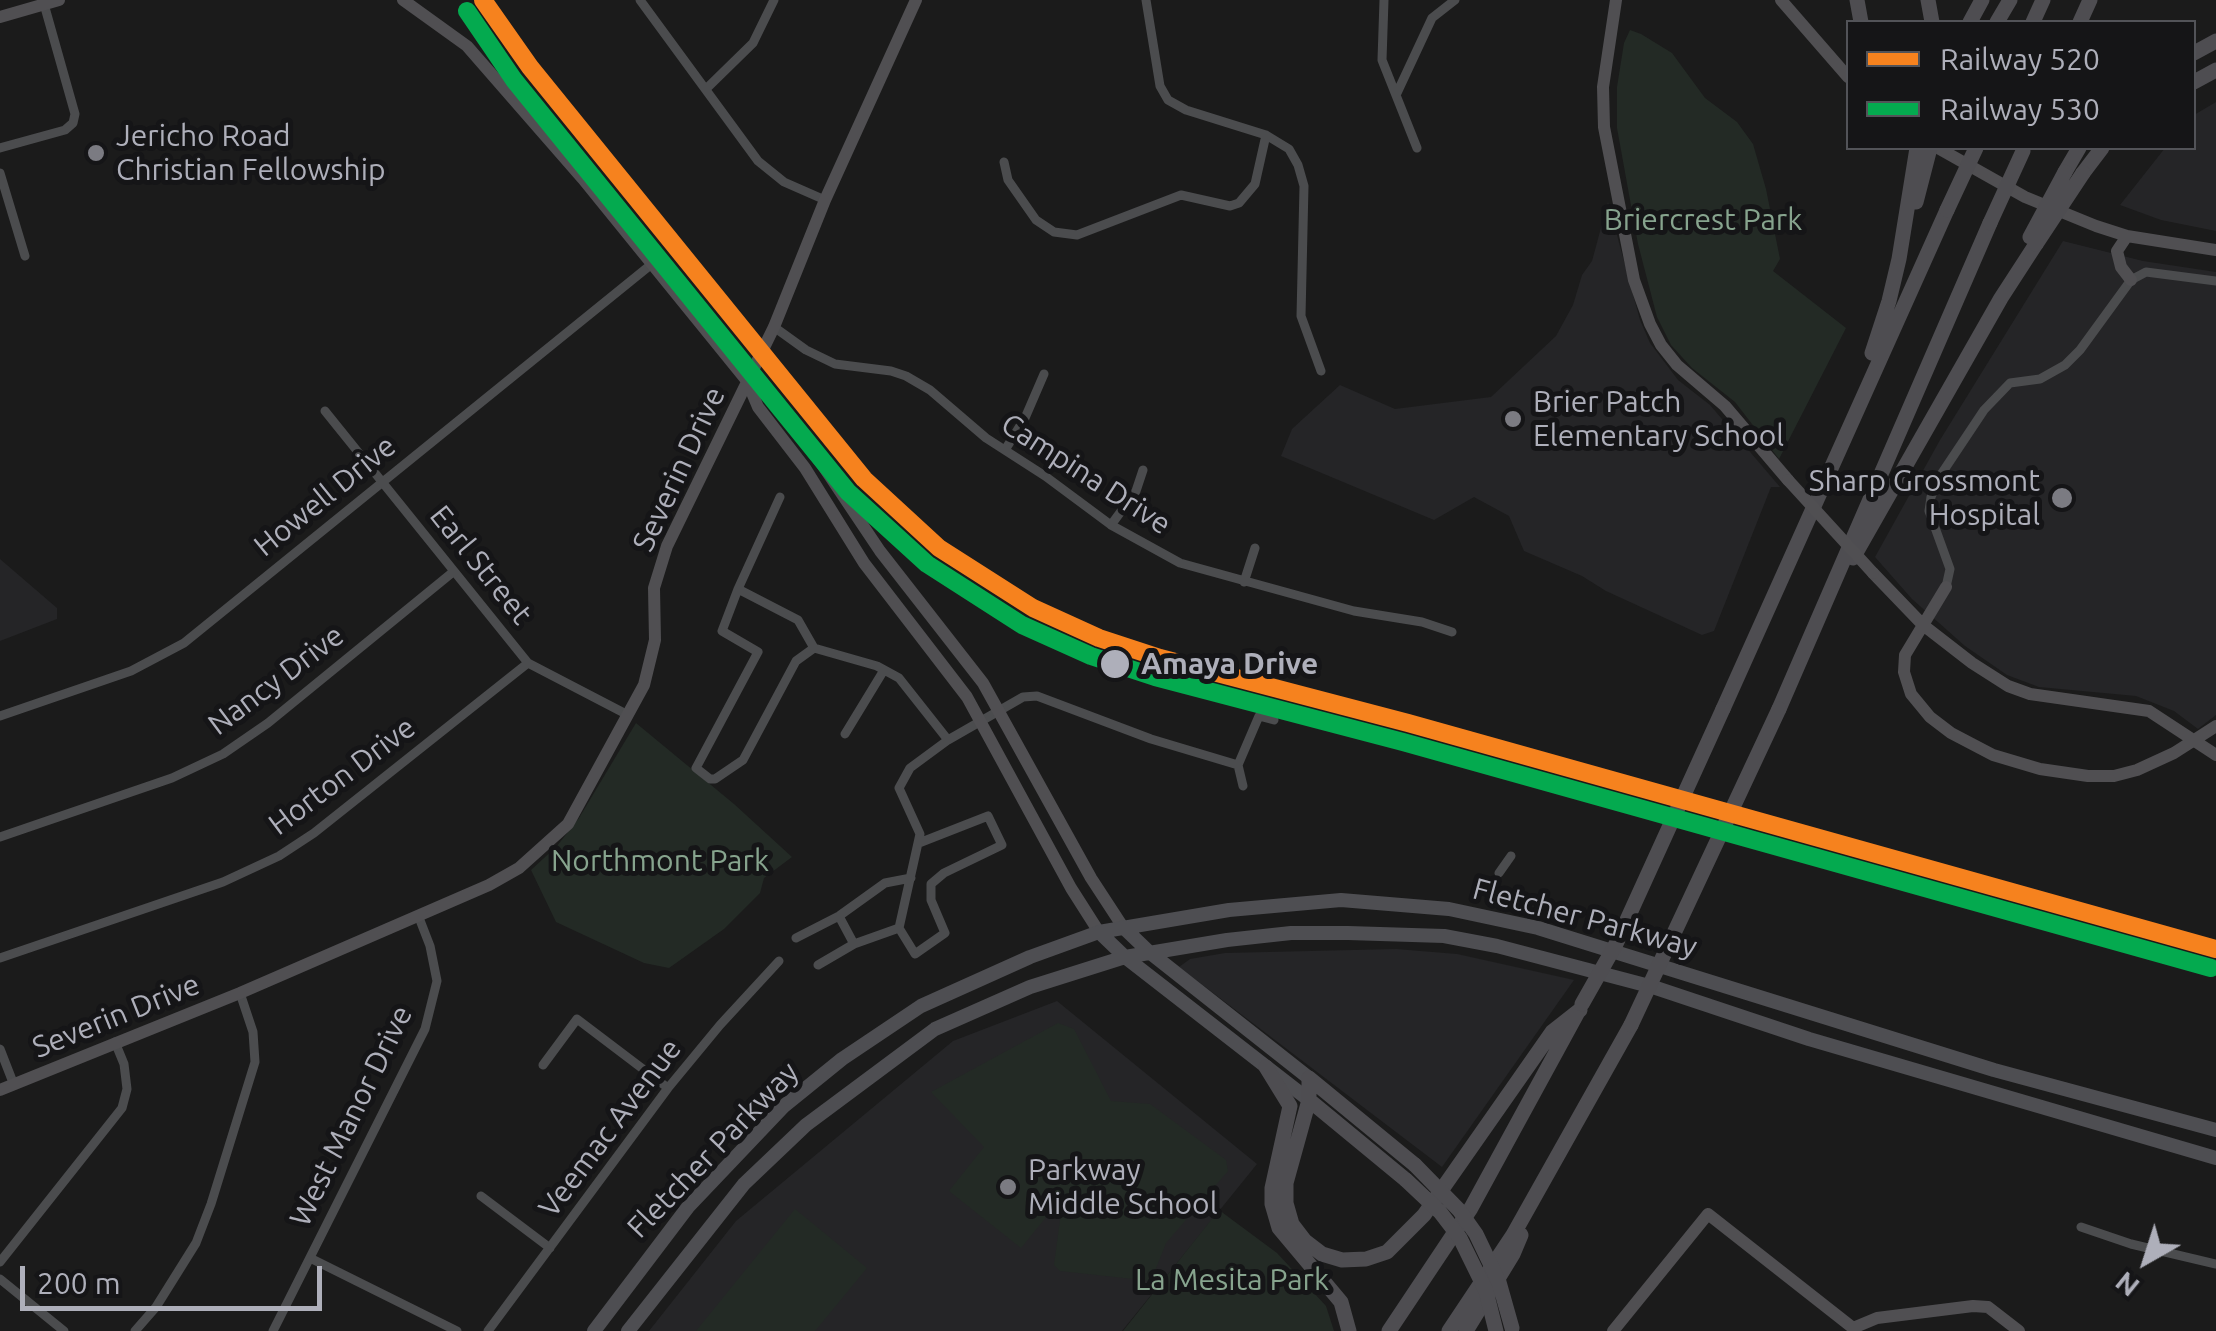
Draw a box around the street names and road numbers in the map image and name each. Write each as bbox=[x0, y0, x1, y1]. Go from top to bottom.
street label: Severin Drive bbox=[625, 381, 733, 557]
street label: Campina Drive bbox=[994, 406, 1178, 542]
street label: Howell Drive bbox=[247, 428, 403, 564]
street label: Earl Street bbox=[422, 498, 540, 632]
street label: Nancy Drive bbox=[201, 617, 351, 743]
street label: Horton Drive bbox=[262, 709, 422, 843]
street label: Fletcher Parkway bbox=[1469, 871, 1701, 965]
street label: Severin Drive bbox=[27, 966, 205, 1066]
street label: West Manor Drive bbox=[282, 1000, 420, 1232]
street label: Veemac Avenue bbox=[531, 1032, 689, 1224]
street label: Fletcher Parkway bbox=[620, 1055, 806, 1245]

